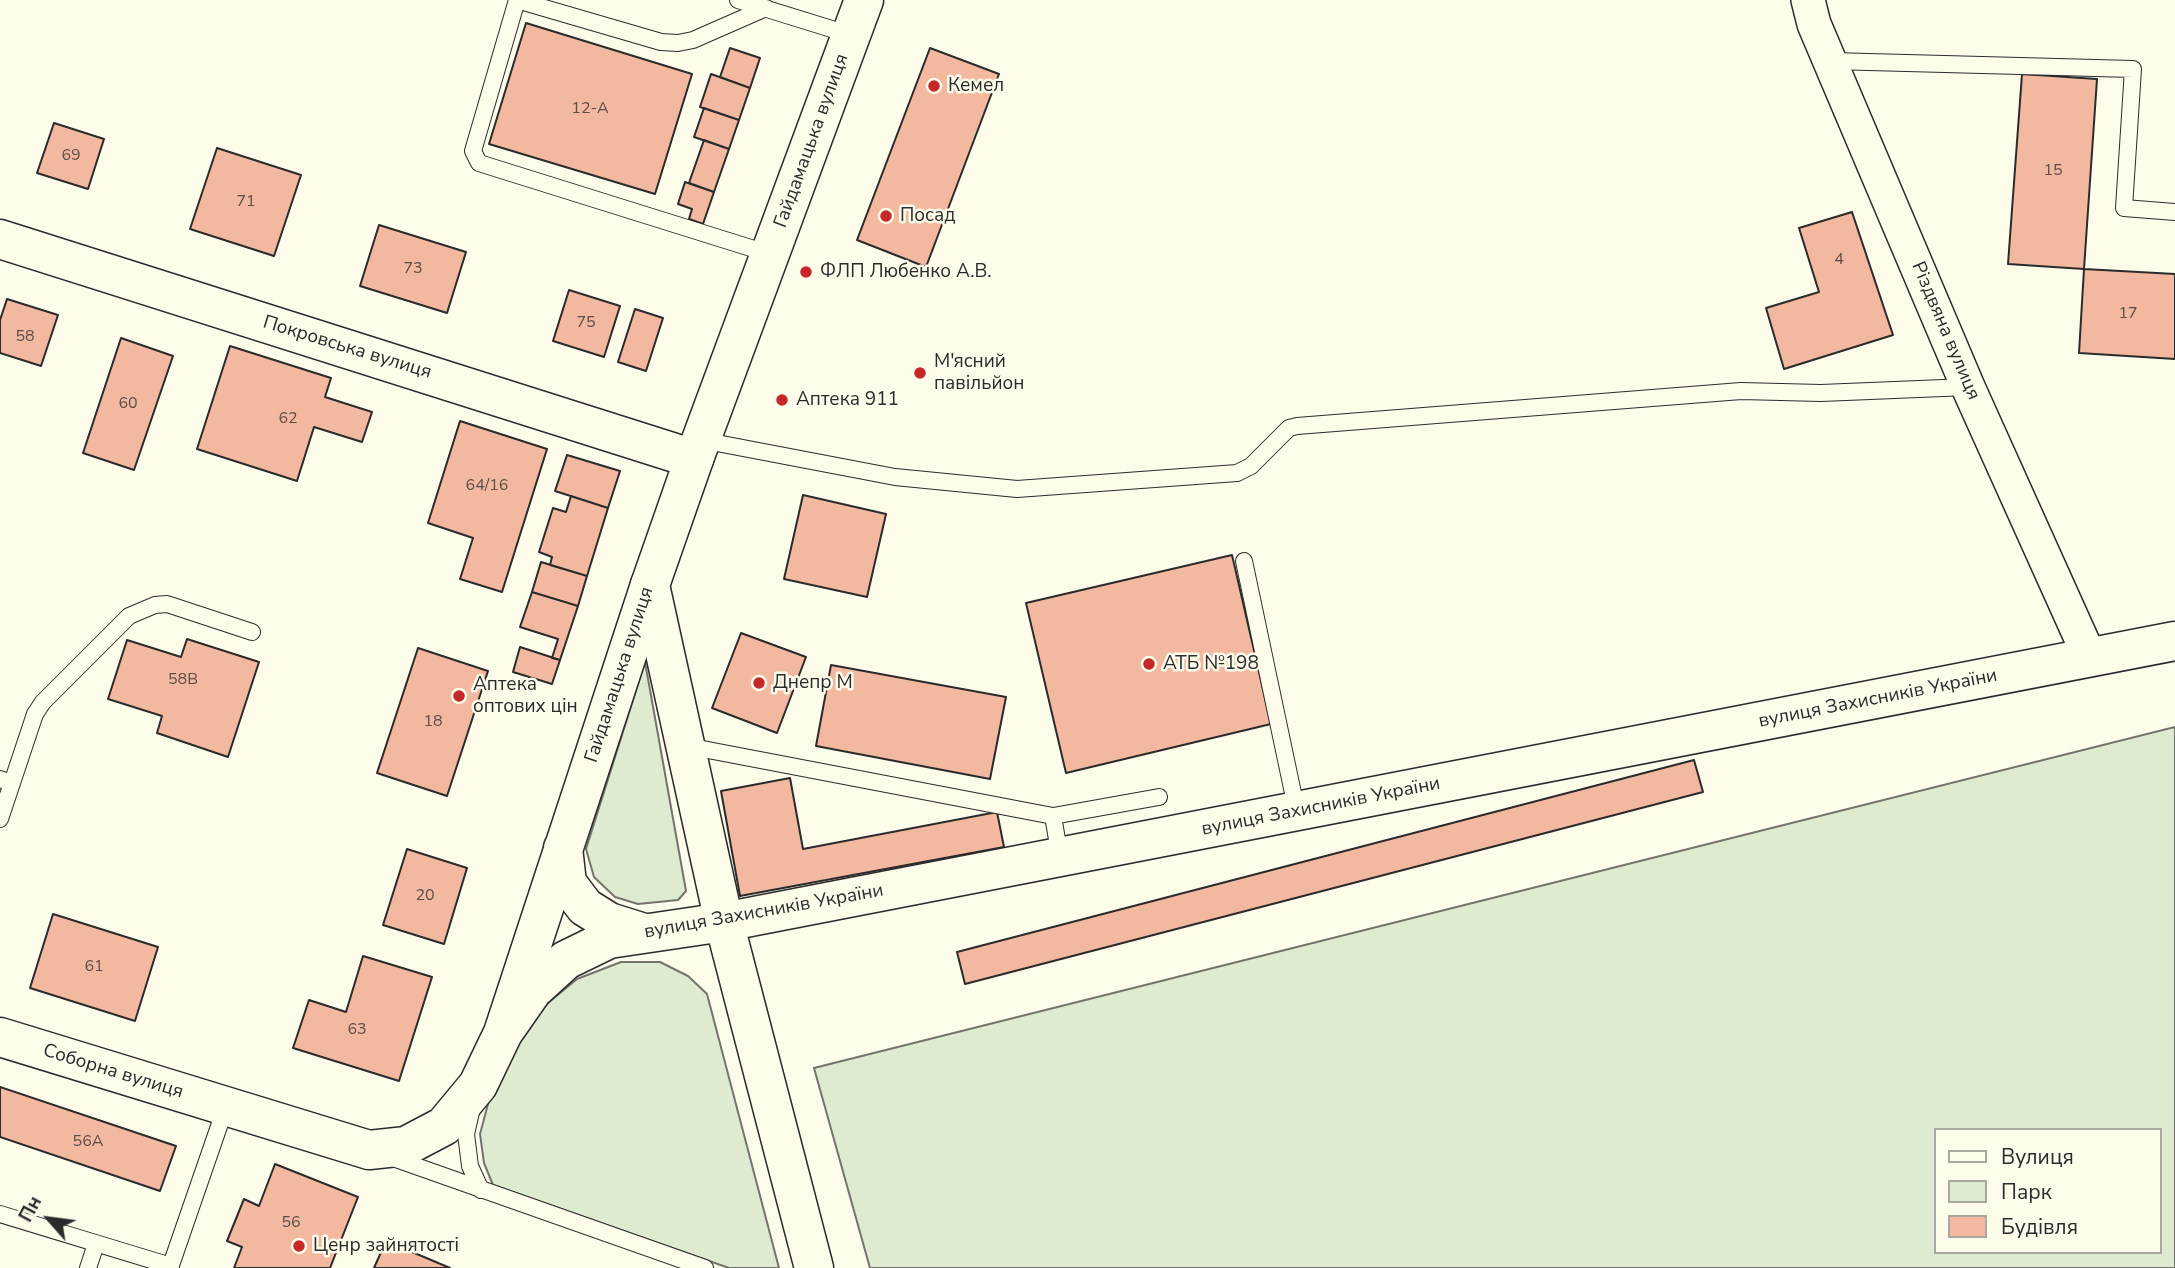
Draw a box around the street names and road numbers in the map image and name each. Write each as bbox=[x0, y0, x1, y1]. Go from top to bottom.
street label: Гайдамацька вулиця bbox=[770, 51, 854, 231]
street label: Різдвяна вулиця bbox=[1906, 259, 1984, 403]
street label: Покровська вулиця bbox=[260, 311, 434, 385]
street label: Гайдамацька вулиця bbox=[581, 584, 659, 766]
street label: вулиця Захисників України bbox=[1757, 665, 1999, 733]
street label: вулиця Захисників України bbox=[1200, 773, 1442, 841]
street label: вулиця Захисників України bbox=[643, 880, 885, 944]
street label: Соборна вулиця bbox=[40, 1040, 186, 1104]

